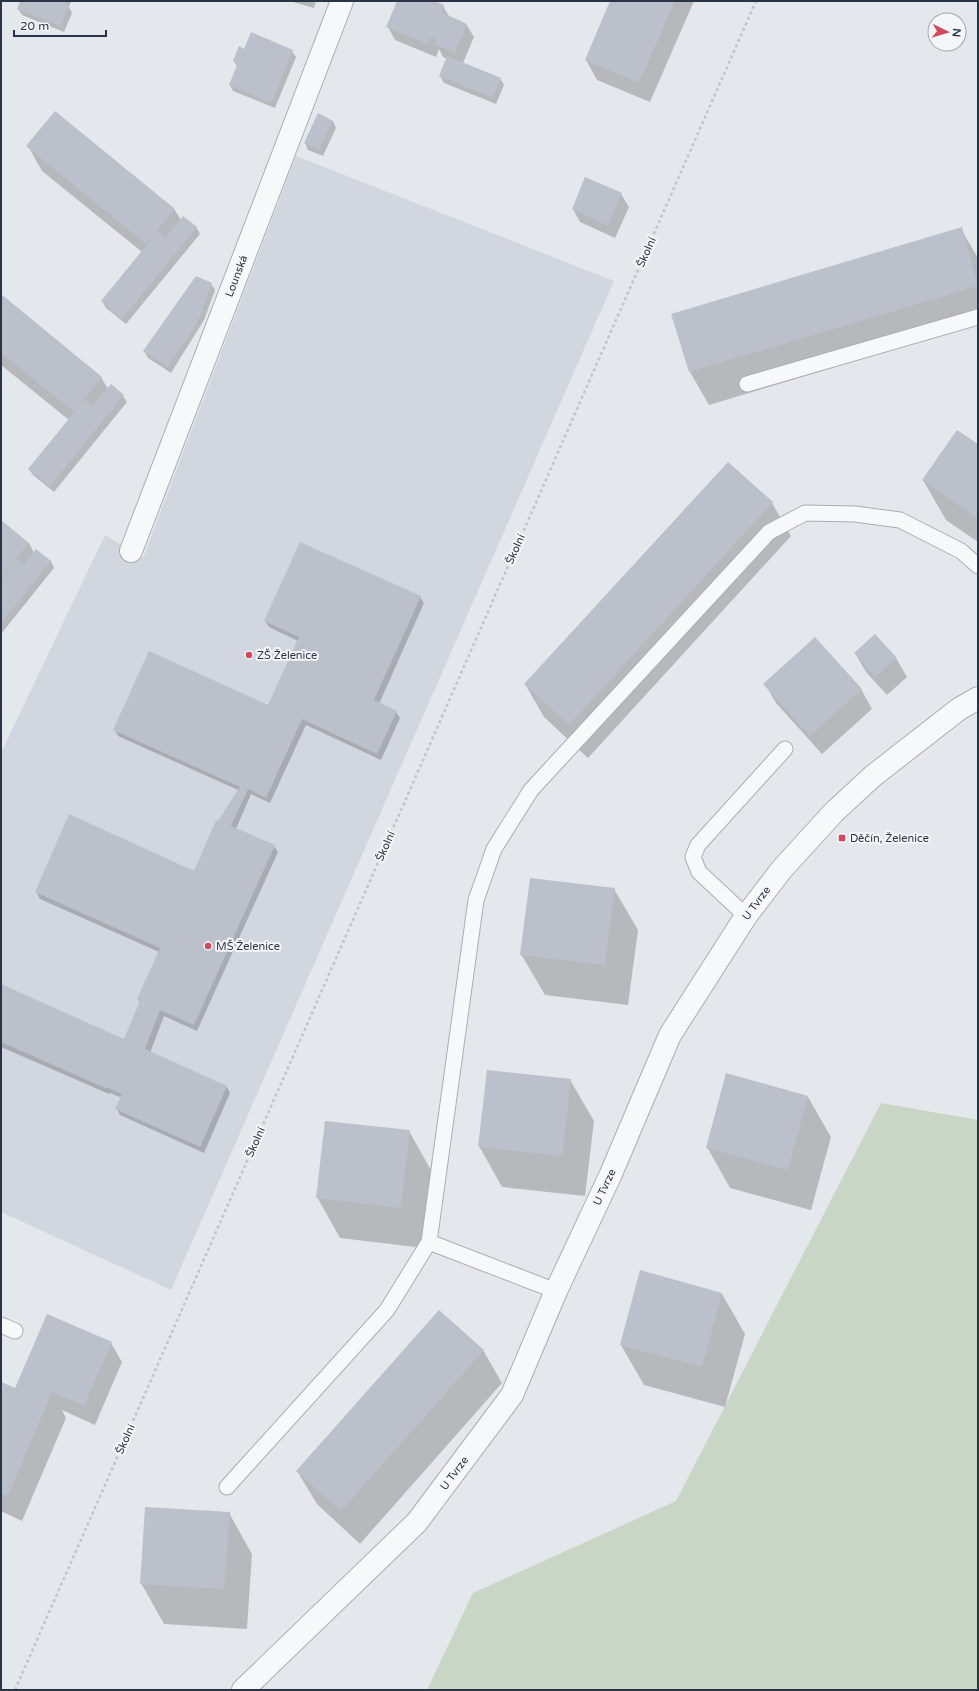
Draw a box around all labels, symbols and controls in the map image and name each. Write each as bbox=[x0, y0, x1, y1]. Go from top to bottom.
scale bar bbox=[14, 12, 106, 38]
north arrow bbox=[927, 12, 967, 52]
text: 20 m bbox=[20, 19, 49, 33]
text: N bbox=[950, 28, 963, 38]
street label: Školní bbox=[633, 235, 659, 269]
street label: Lounská bbox=[223, 253, 250, 299]
street label: Školní bbox=[502, 532, 528, 566]
place label: ZŠ Želenice bbox=[257, 648, 317, 662]
marker: ZŠ Želenice bbox=[244, 650, 254, 660]
street label: Školní bbox=[372, 829, 398, 863]
place label: Děčín, Želenice bbox=[850, 832, 929, 845]
marker: Děčín, Želenice bbox=[837, 833, 847, 843]
street label: U Tvrze bbox=[740, 884, 773, 923]
place label: MŠ Želenice bbox=[216, 939, 280, 953]
marker: MŠ Želenice bbox=[203, 941, 213, 951]
street label: Školní bbox=[242, 1125, 268, 1159]
street label: U Tvrze bbox=[590, 1167, 619, 1208]
street label: Školní bbox=[112, 1422, 138, 1456]
street label: U Tvrze bbox=[438, 1454, 471, 1493]

